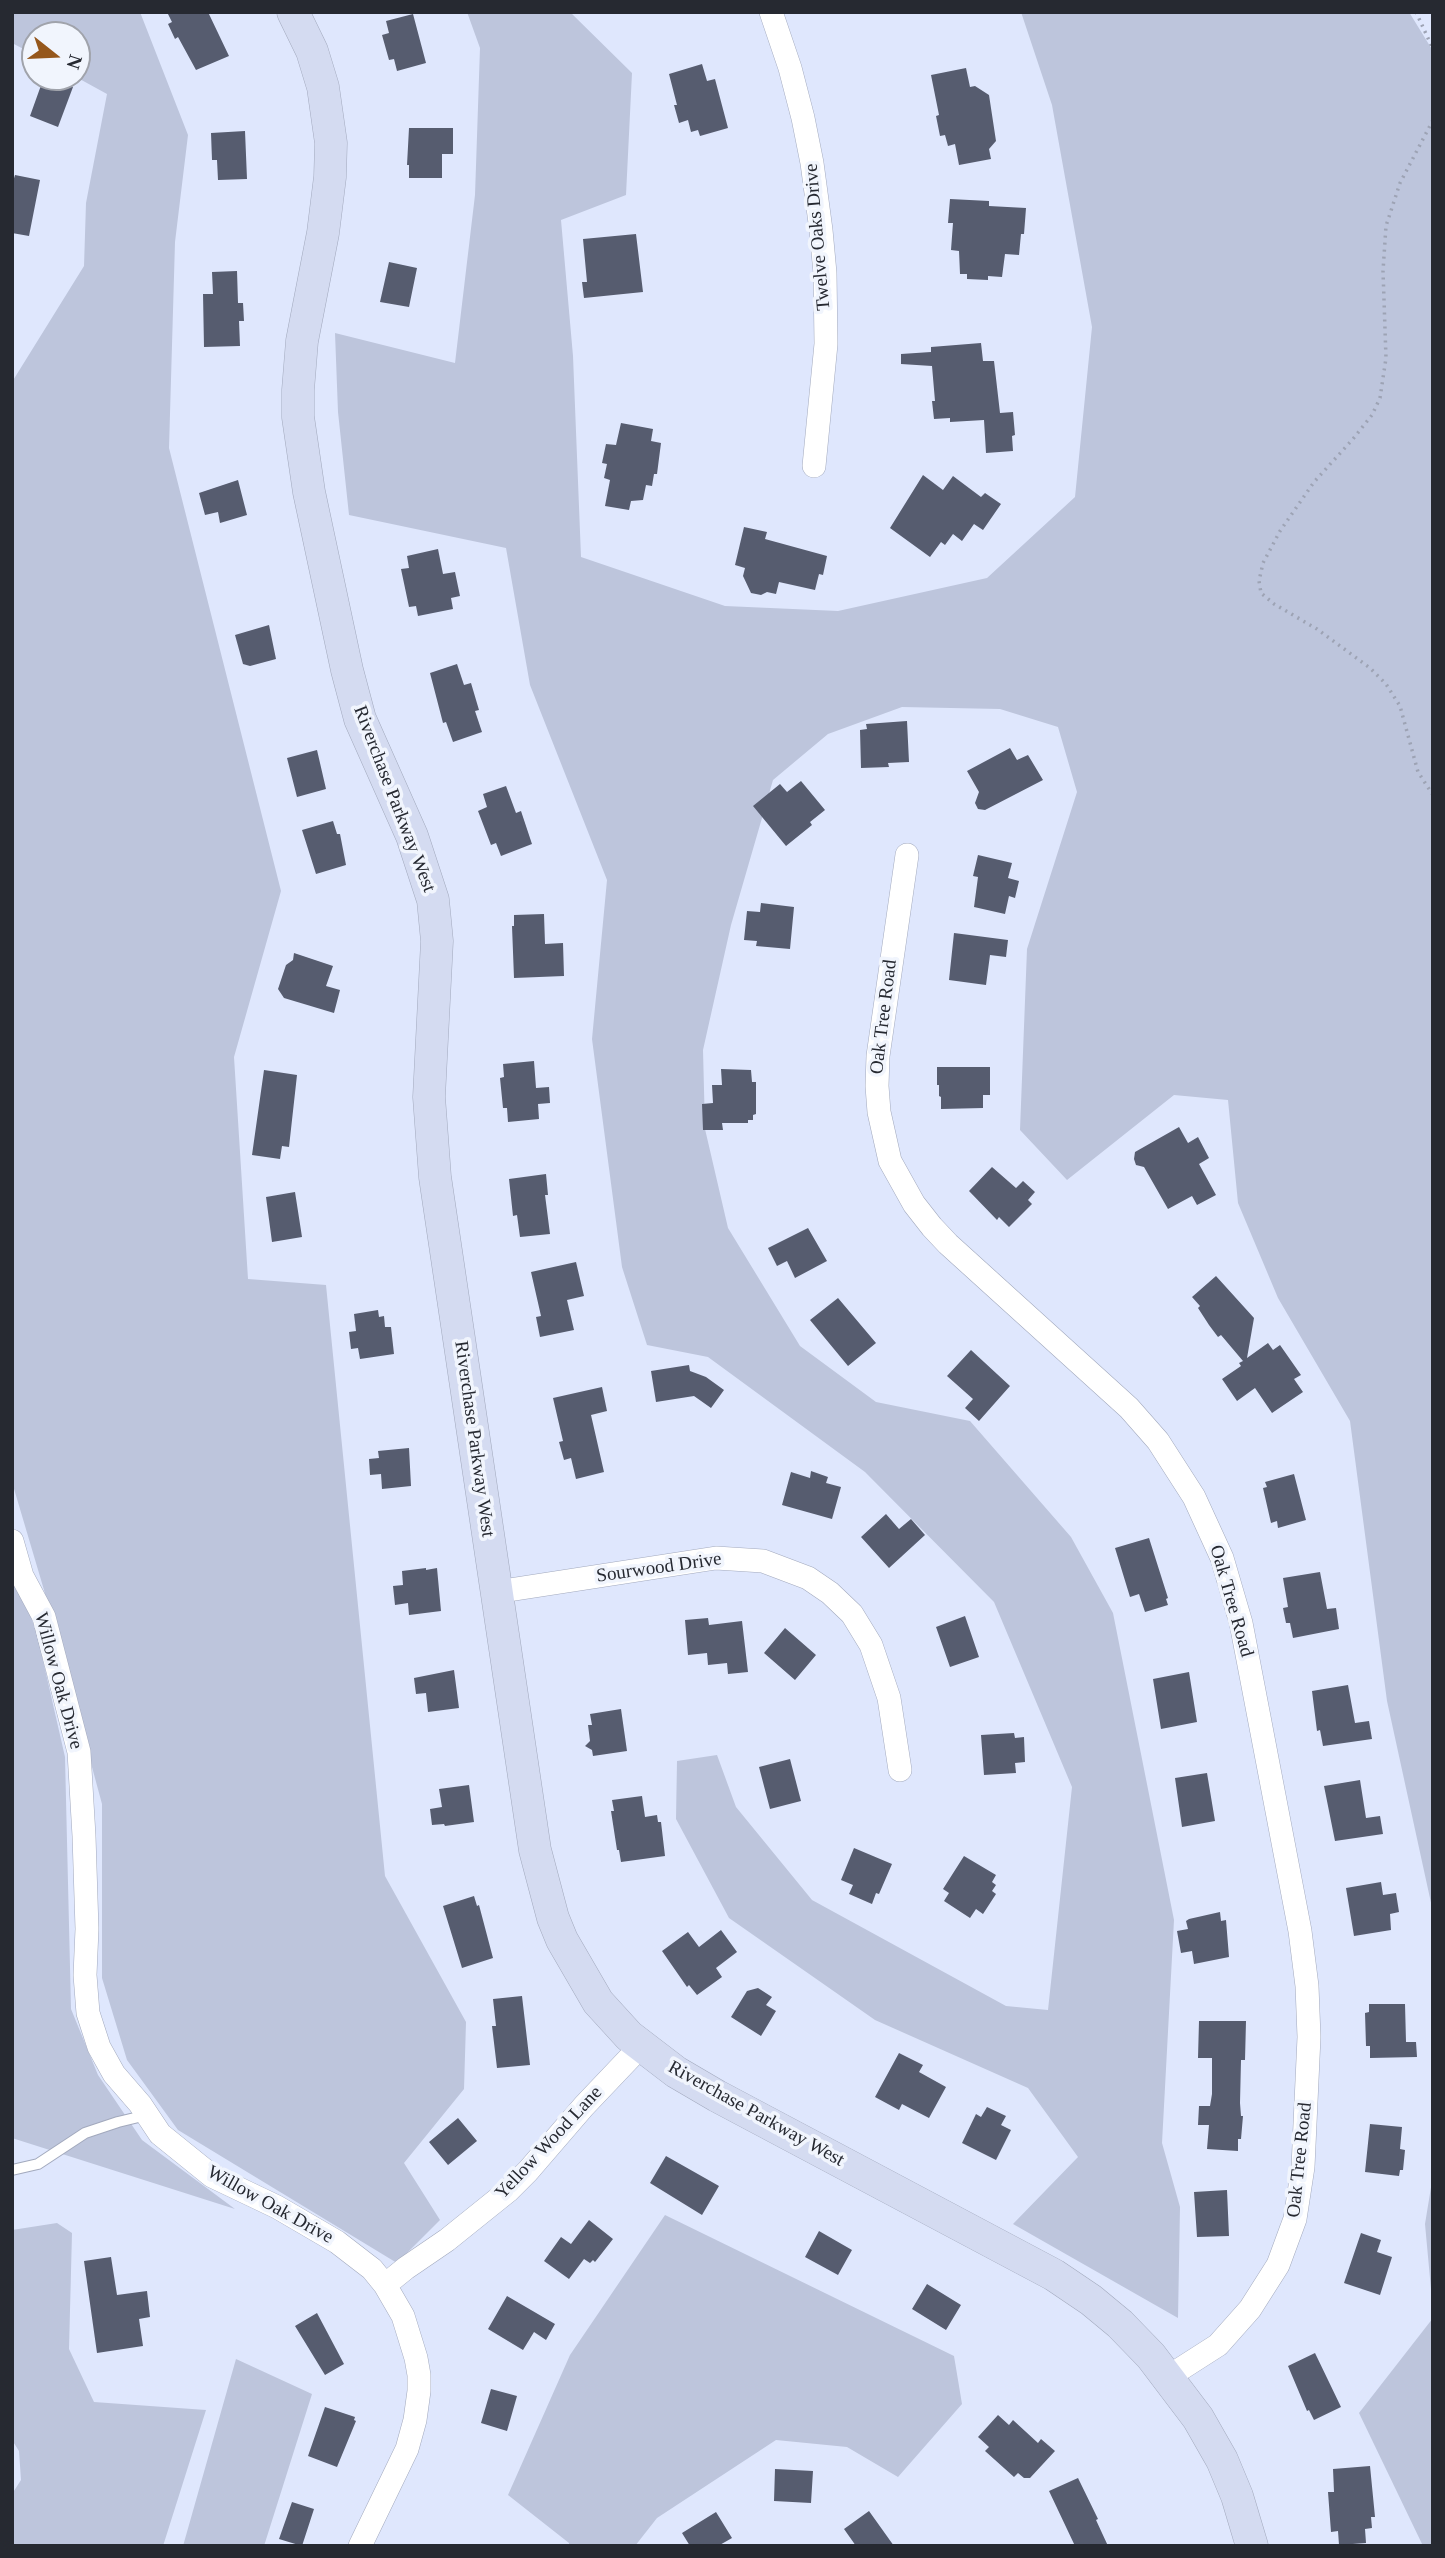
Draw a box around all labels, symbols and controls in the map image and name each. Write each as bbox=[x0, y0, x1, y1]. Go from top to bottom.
north arrow bbox=[21, 21, 91, 91]
text: N bbox=[62, 52, 87, 72]
street label: Twelve Oaks Drive bbox=[800, 163, 836, 311]
street label: Riverchase Parkway West bbox=[348, 703, 440, 895]
street label: Oak Tree Road bbox=[866, 958, 902, 1076]
street label: Riverchase Parkway West bbox=[449, 1339, 499, 1539]
street label: Oak Tree Road bbox=[1204, 1542, 1258, 1660]
street label: Sourwood Drive bbox=[595, 1548, 723, 1588]
street label: Willow Oak Drive bbox=[29, 1610, 87, 1752]
street label: Riverchase Parkway West bbox=[664, 2056, 848, 2172]
street label: Yellow Wood Lane bbox=[491, 2082, 607, 2204]
street label: Oak Tree Road bbox=[1283, 2101, 1317, 2219]
street label: Willow Oak Drive bbox=[203, 2161, 337, 2249]

